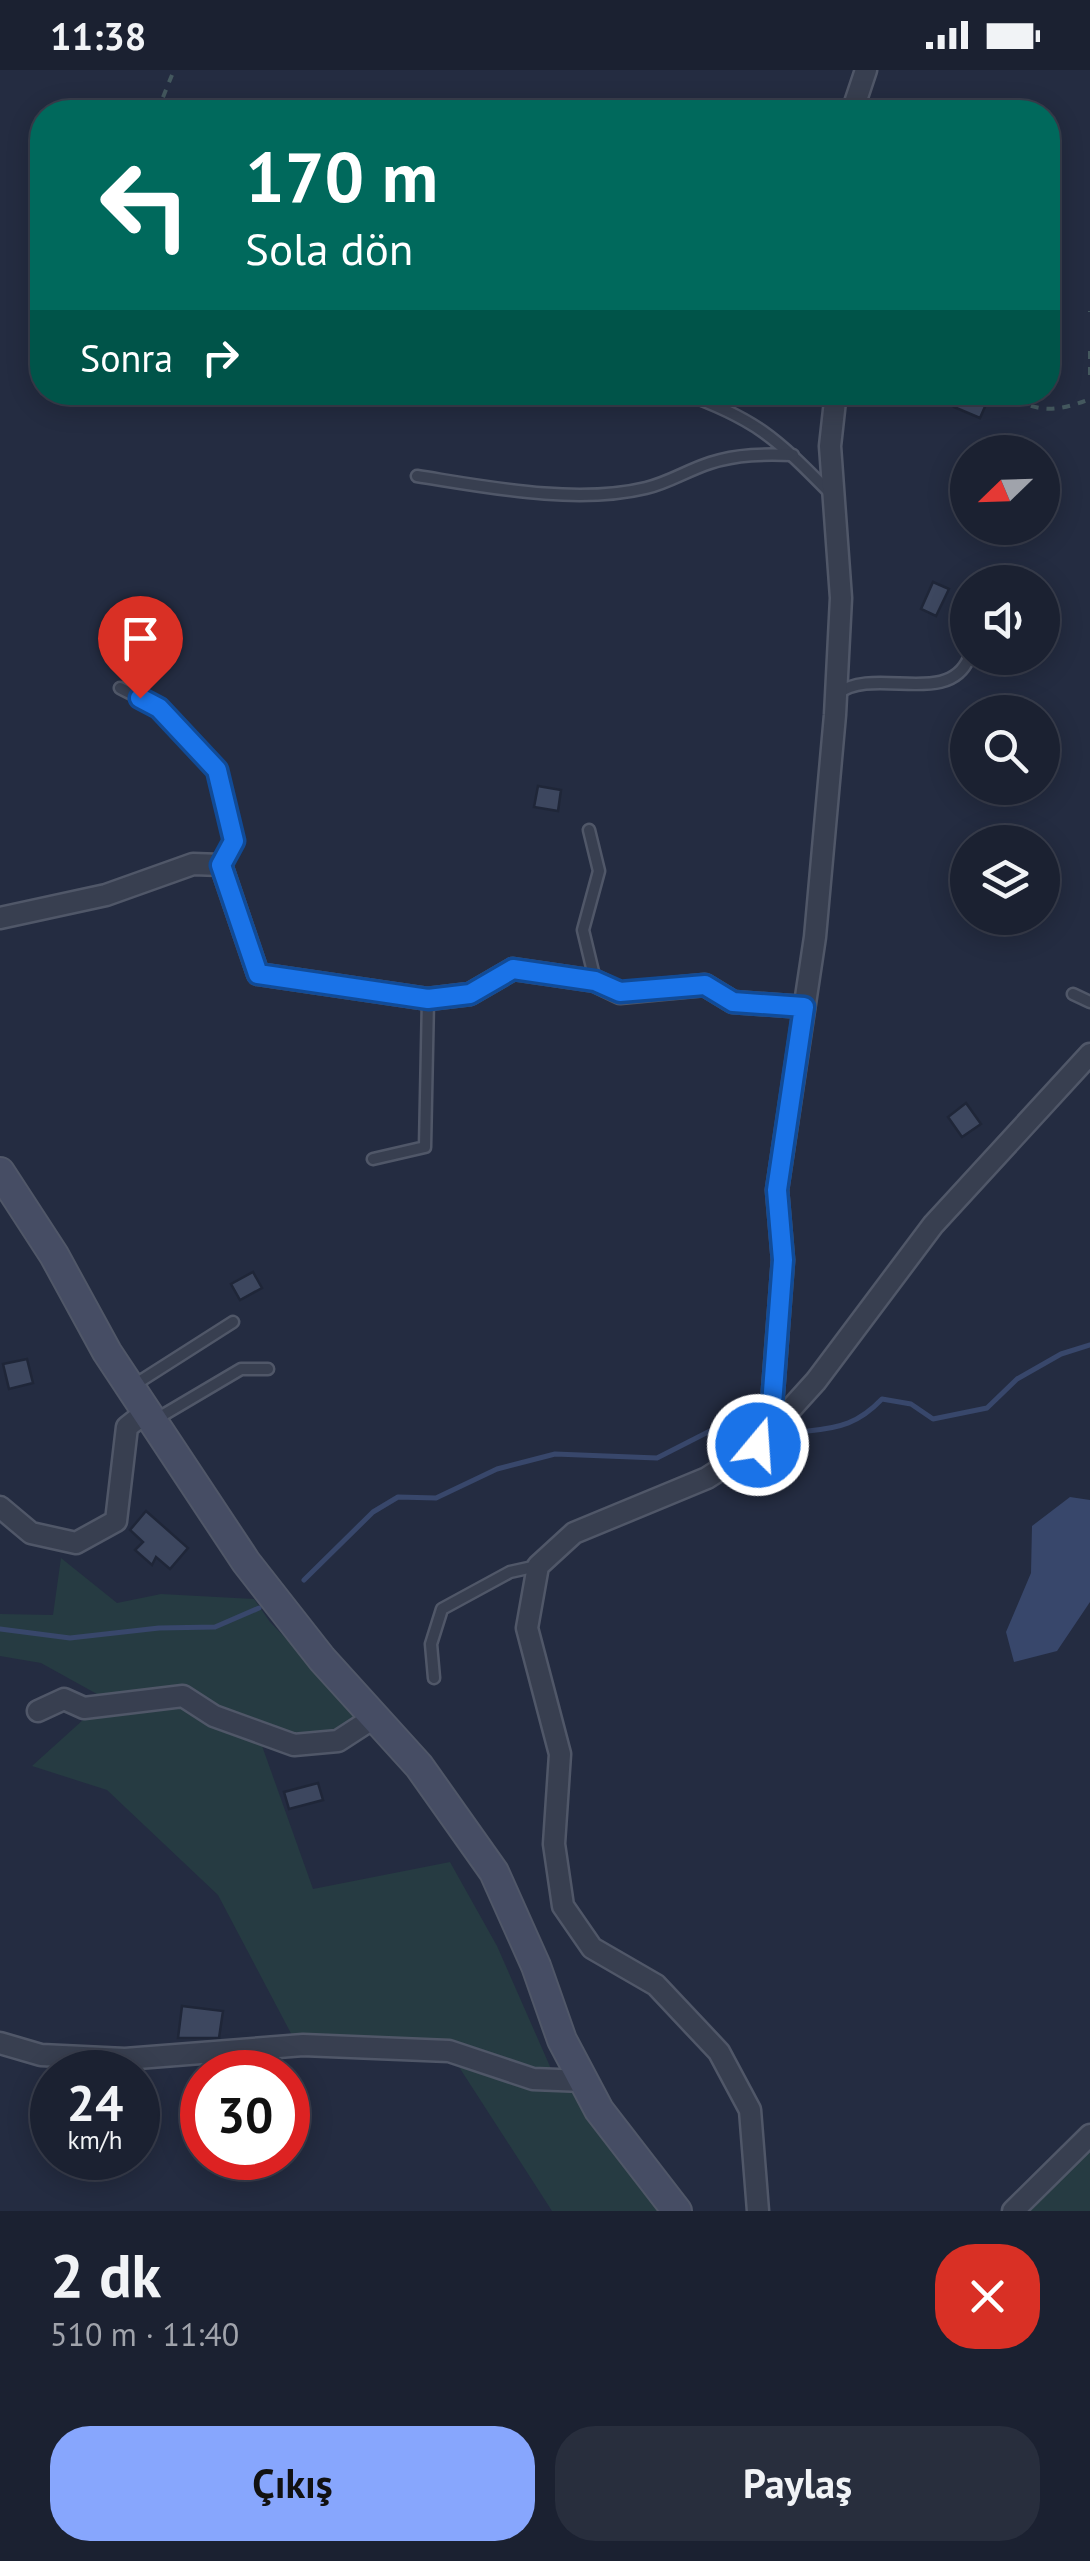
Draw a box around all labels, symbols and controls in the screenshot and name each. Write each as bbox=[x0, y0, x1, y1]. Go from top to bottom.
text: 11:38 bbox=[50, 11, 146, 60]
text: 170 m bbox=[245, 131, 438, 221]
icon: left bbox=[80, 140, 210, 270]
text: Sola dön bbox=[245, 219, 413, 277]
icon: right bbox=[193, 330, 248, 385]
text: Sonra bbox=[80, 333, 173, 382]
north arrow bbox=[950, 435, 1060, 545]
map controls bbox=[950, 435, 1060, 935]
button: sound bbox=[950, 565, 1060, 675]
pin bbox=[98, 596, 183, 699]
icon: arrive bbox=[113, 611, 168, 666]
button: search bbox=[950, 695, 1060, 805]
button: layers bbox=[950, 825, 1060, 935]
position arrow bbox=[706, 1393, 810, 1497]
speed limit sign: 30 bbox=[180, 2050, 310, 2180]
text: 24 bbox=[67, 2070, 123, 2135]
text: km/h bbox=[68, 2124, 122, 2156]
text: 2 dk bbox=[50, 2236, 161, 2314]
button: close bbox=[935, 2244, 1040, 2349]
text: 510 m · 11:40 bbox=[50, 2313, 239, 2355]
button: Çıkış bbox=[50, 2426, 535, 2541]
button: Paylaş bbox=[555, 2426, 1040, 2541]

